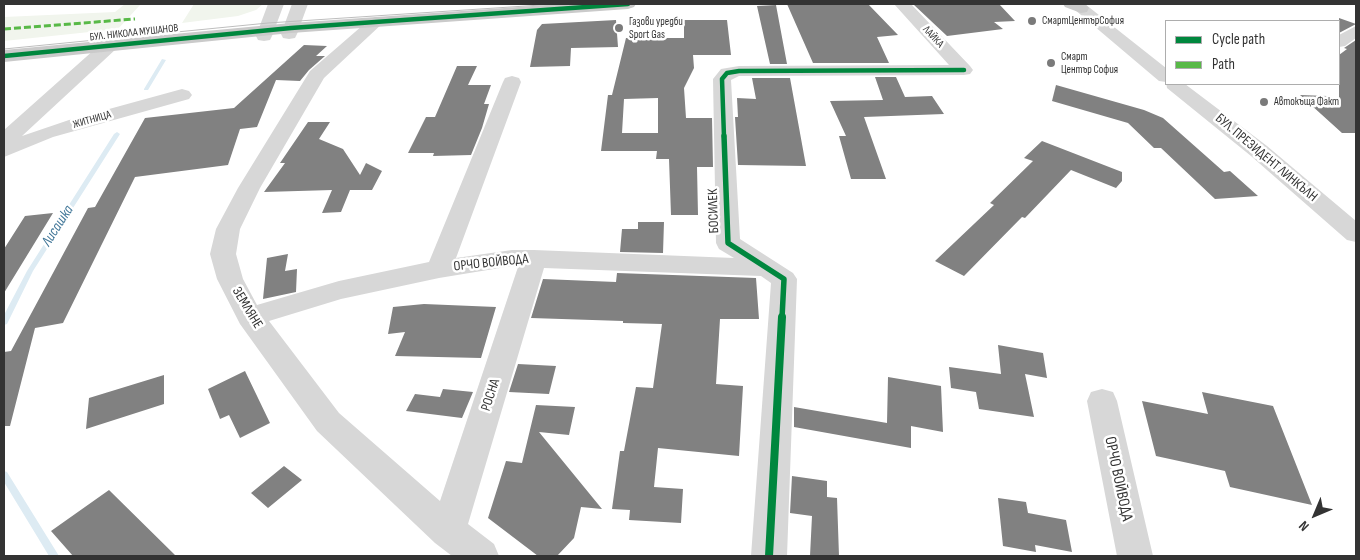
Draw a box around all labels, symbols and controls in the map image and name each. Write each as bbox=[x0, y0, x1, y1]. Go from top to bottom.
place label: СмартЦентърСофия bbox=[1042, 14, 1124, 28]
place label: Газови уредби Sport Gas bbox=[629, 15, 683, 41]
marker: СмартЦентърСофия bbox=[1026, 15, 1038, 27]
legend bbox=[1165, 20, 1340, 85]
street label: БУЛ. НИКОЛА МУШАНОВ bbox=[89, 22, 179, 44]
marker: Газови уредби Sport Gas bbox=[613, 22, 625, 34]
street label: ЛАЙКА bbox=[920, 23, 946, 51]
text: Cycle path bbox=[1212, 30, 1265, 49]
place label: Смарт Център София bbox=[1061, 50, 1118, 76]
text: Path bbox=[1212, 55, 1235, 74]
marker: Смарт Център София bbox=[1045, 57, 1057, 69]
place label: Автокъща Факт bbox=[1274, 95, 1339, 109]
marker: Автокъща Факт bbox=[1258, 96, 1270, 108]
street label: ЖИТНИЦА bbox=[72, 108, 112, 132]
street label: БУЛ. ПРЕЗИДЕНТ ЛИНКЪЛН bbox=[1212, 110, 1320, 206]
street label: БОСИЛЕК bbox=[705, 188, 723, 234]
water label: Лисашка bbox=[38, 202, 78, 250]
street label: ОРЧО ВОЙВОДА bbox=[453, 251, 529, 275]
street label: ЗЕМЛЯНЕ bbox=[228, 284, 266, 332]
street label: РОСНА bbox=[478, 377, 504, 413]
street label: ОРЧО ВОЙВОДА bbox=[1100, 435, 1136, 523]
north arrow bbox=[1290, 490, 1340, 540]
text: N bbox=[1295, 517, 1313, 535]

